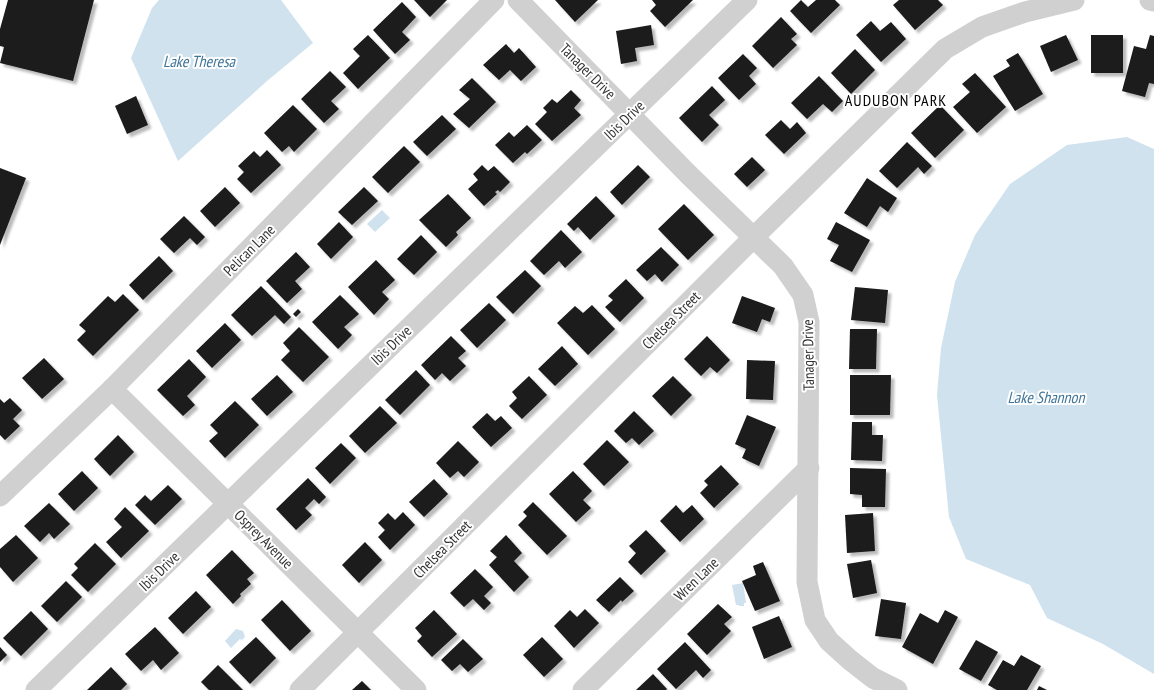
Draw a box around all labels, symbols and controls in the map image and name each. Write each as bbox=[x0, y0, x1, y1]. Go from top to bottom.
street label: Tanager Drive bbox=[556, 39, 620, 103]
water label: Lake Theresa bbox=[163, 51, 237, 71]
district label: AUDUBON PARK bbox=[845, 90, 947, 110]
street label: Ibis Drive bbox=[600, 96, 648, 144]
street label: Pelican Lane bbox=[219, 220, 279, 280]
street label: Chelsea Street bbox=[638, 287, 704, 353]
street label: Tanager Drive bbox=[798, 319, 818, 391]
street label: Ibis Drive bbox=[367, 321, 415, 369]
water label: Lake Shannon bbox=[1007, 387, 1086, 407]
street label: Osprey Avenue bbox=[230, 505, 298, 573]
street label: Chelsea Street bbox=[409, 516, 475, 582]
street label: Ibis Drive bbox=[135, 547, 183, 595]
street label: Wren Lane bbox=[670, 553, 722, 605]

